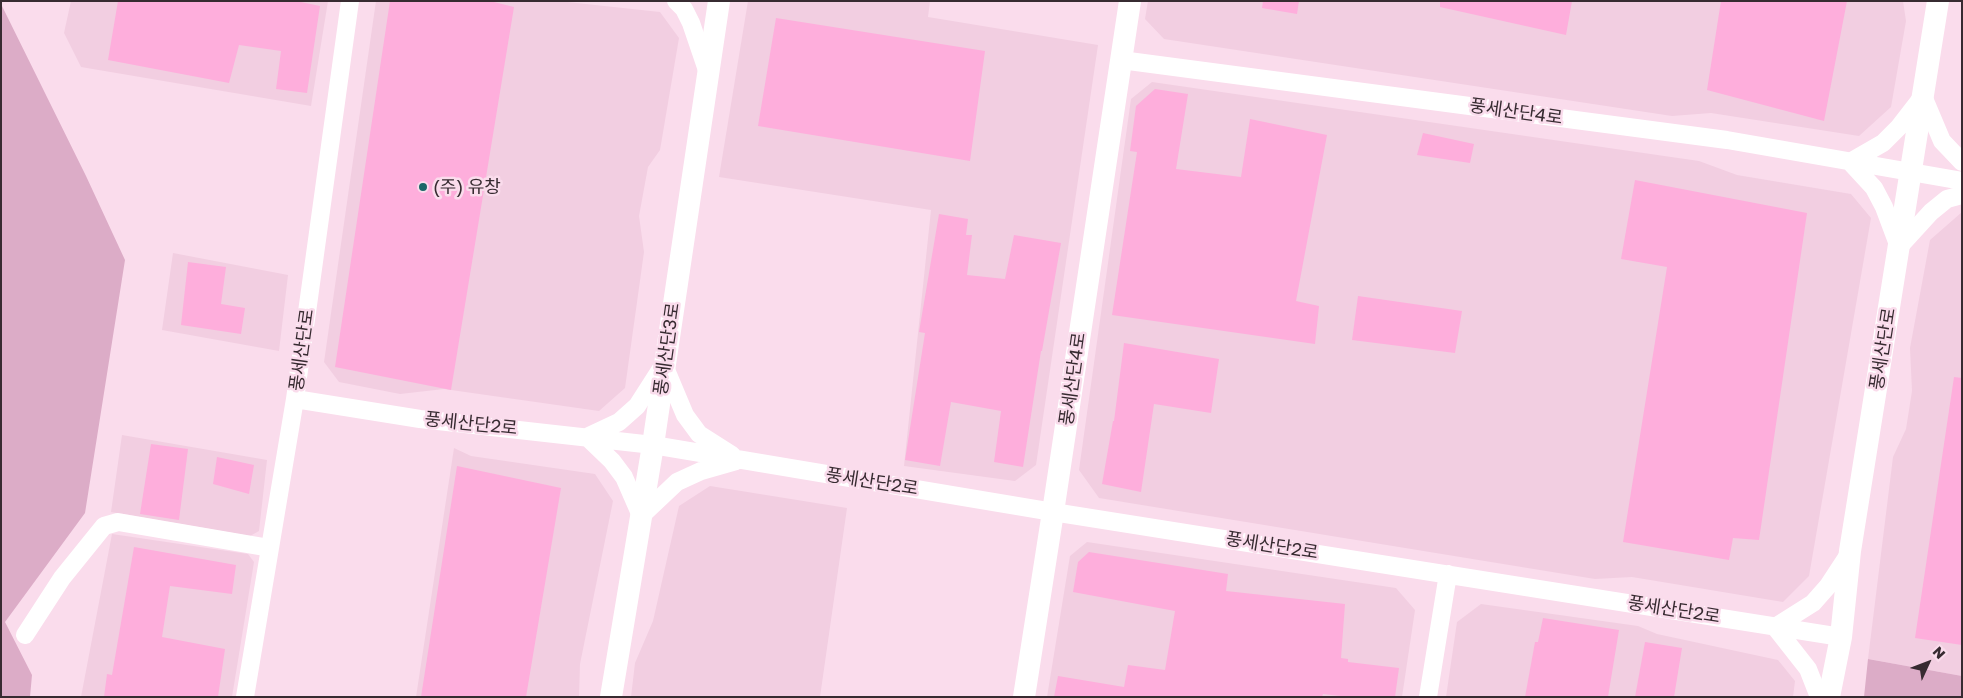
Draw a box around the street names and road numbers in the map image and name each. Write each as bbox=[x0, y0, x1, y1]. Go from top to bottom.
street label: 풍세산단4로 bbox=[1468, 95, 1564, 129]
street label: 풍세산단3로 bbox=[650, 301, 684, 397]
street label: 풍세산단로 bbox=[1866, 306, 1900, 392]
street label: 풍세산단로 bbox=[286, 307, 318, 393]
street label: 풍세산단4로 bbox=[1056, 331, 1090, 427]
street label: 풍세산단2로 bbox=[424, 408, 518, 440]
street label: 풍세산단2로 bbox=[824, 464, 920, 500]
street label: 풍세산단2로 bbox=[1224, 528, 1320, 564]
street label: 풍세산단2로 bbox=[1626, 592, 1722, 628]

